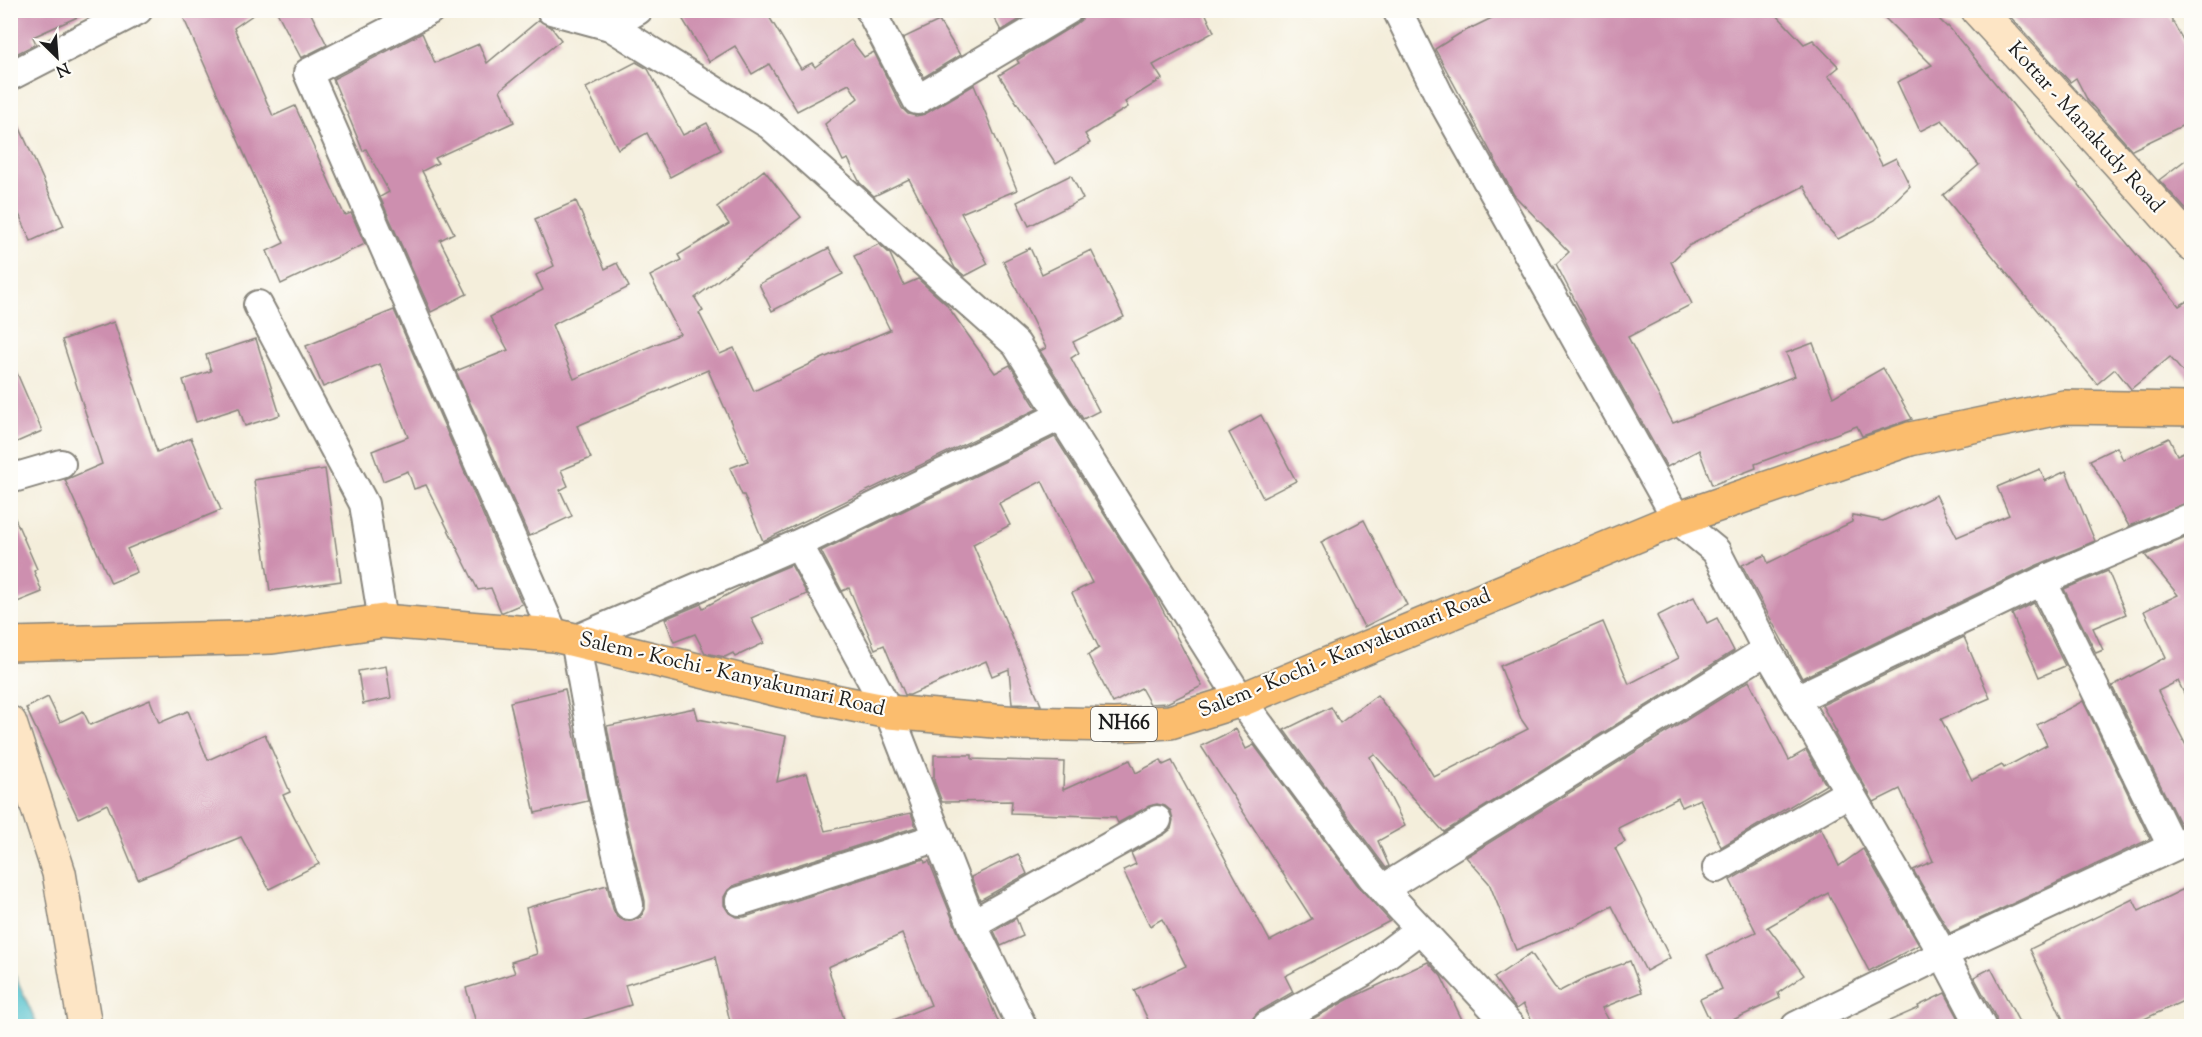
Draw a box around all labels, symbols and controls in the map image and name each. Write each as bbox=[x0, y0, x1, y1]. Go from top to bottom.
north arrow bbox=[27, 27, 87, 87]
street label: Kottar - Manakudy Road bbox=[2000, 36, 2170, 220]
text: N bbox=[51, 55, 73, 82]
street label: Salem - Kochi - Kanyakumari Road bbox=[1194, 581, 1496, 727]
street label: Salem - Kochi - Kanyakumari Road bbox=[576, 625, 888, 725]
road number: NH66 bbox=[1091, 707, 1157, 741]

